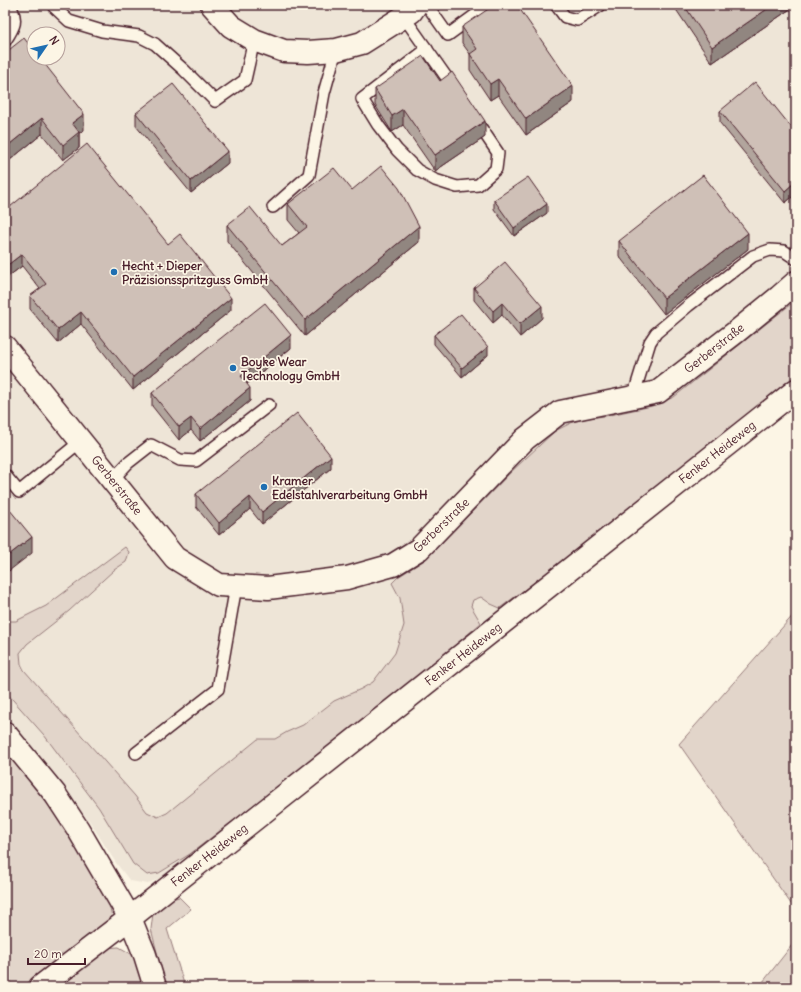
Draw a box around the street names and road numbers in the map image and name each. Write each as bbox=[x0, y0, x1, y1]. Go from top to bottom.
street label: Gerberstraße bbox=[681, 320, 747, 376]
street label: Fenker Heideweg bbox=[676, 417, 758, 487]
street label: Gerberstraße bbox=[88, 452, 146, 518]
street label: Gerberstraße bbox=[410, 495, 472, 555]
street label: Fenker Heideweg bbox=[422, 619, 504, 689]
street label: Fenker Heideweg bbox=[168, 820, 250, 890]

